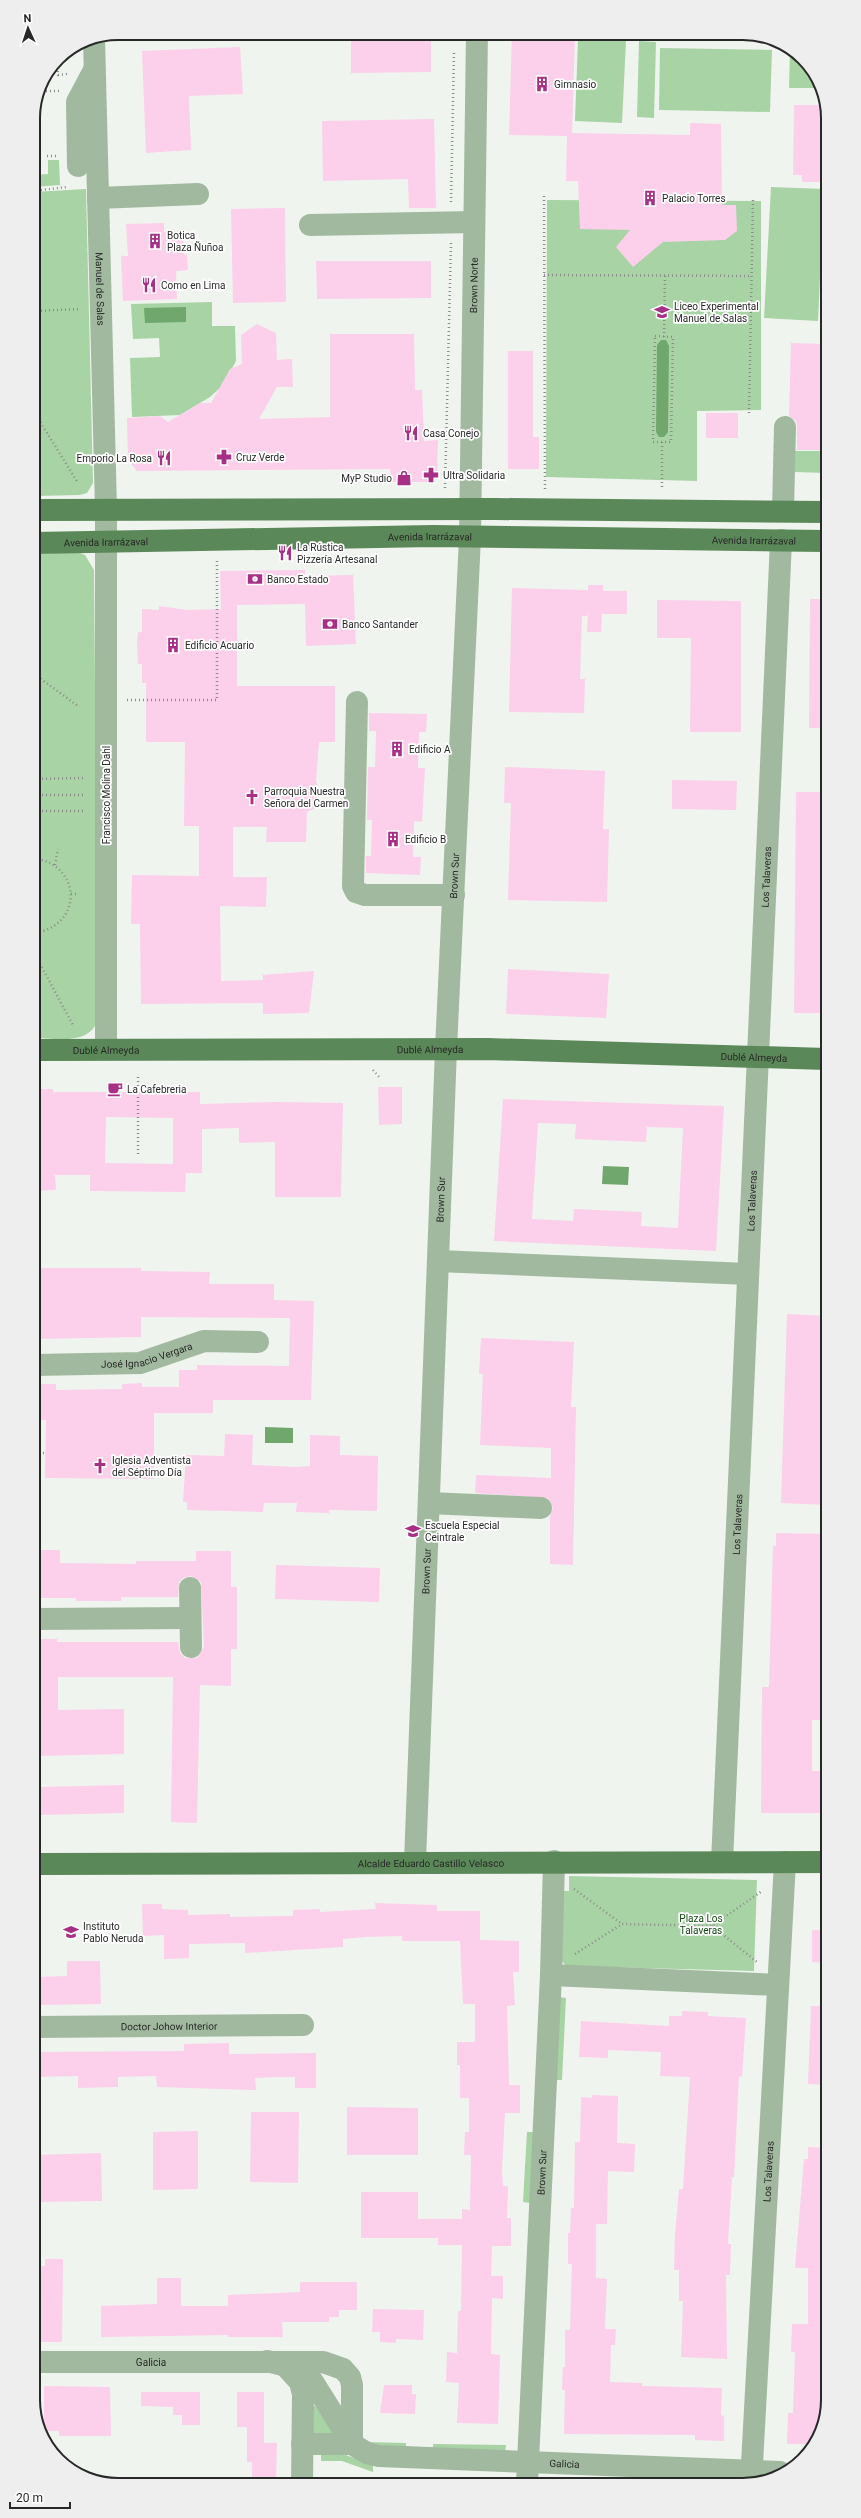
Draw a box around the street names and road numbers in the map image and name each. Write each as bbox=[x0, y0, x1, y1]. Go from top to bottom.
street label: Manuel de Salas bbox=[94, 252, 107, 326]
street label: Brown Norte bbox=[468, 257, 479, 313]
street label: Avenida Irarrázaval bbox=[388, 530, 472, 542]
street label: Avenida Irarrázaval bbox=[712, 534, 796, 546]
street label: Avenida Irarrázaval bbox=[64, 535, 148, 548]
street label: Francisco Molina Dahl bbox=[101, 746, 112, 844]
street label: Los Talaveras bbox=[759, 846, 773, 908]
street label: Brown Sur bbox=[448, 852, 461, 899]
street label: Dublé Almeyda bbox=[73, 1044, 139, 1055]
street label: Dublé Almeyda bbox=[397, 1044, 463, 1055]
street label: Dublé Almeyda bbox=[720, 1050, 787, 1063]
street label: Los Talaveras bbox=[745, 1170, 758, 1231]
street label: Brown Sur bbox=[434, 1176, 447, 1222]
street label: José Ignacio Vergara bbox=[101, 1340, 194, 1369]
street label: Los Talaveras bbox=[730, 1494, 744, 1555]
street label: Brown Sur bbox=[420, 1548, 432, 1594]
street label: Alcalde Eduardo Castillo Velasco bbox=[358, 1857, 504, 1869]
street label: Doctor Johow Interior bbox=[121, 2020, 218, 2032]
street label: Los Talaveras bbox=[761, 2141, 775, 2202]
street label: Brown Sur bbox=[535, 2149, 548, 2195]
street label: Galicia bbox=[136, 2357, 166, 2368]
street label: Galicia bbox=[549, 2457, 580, 2470]

